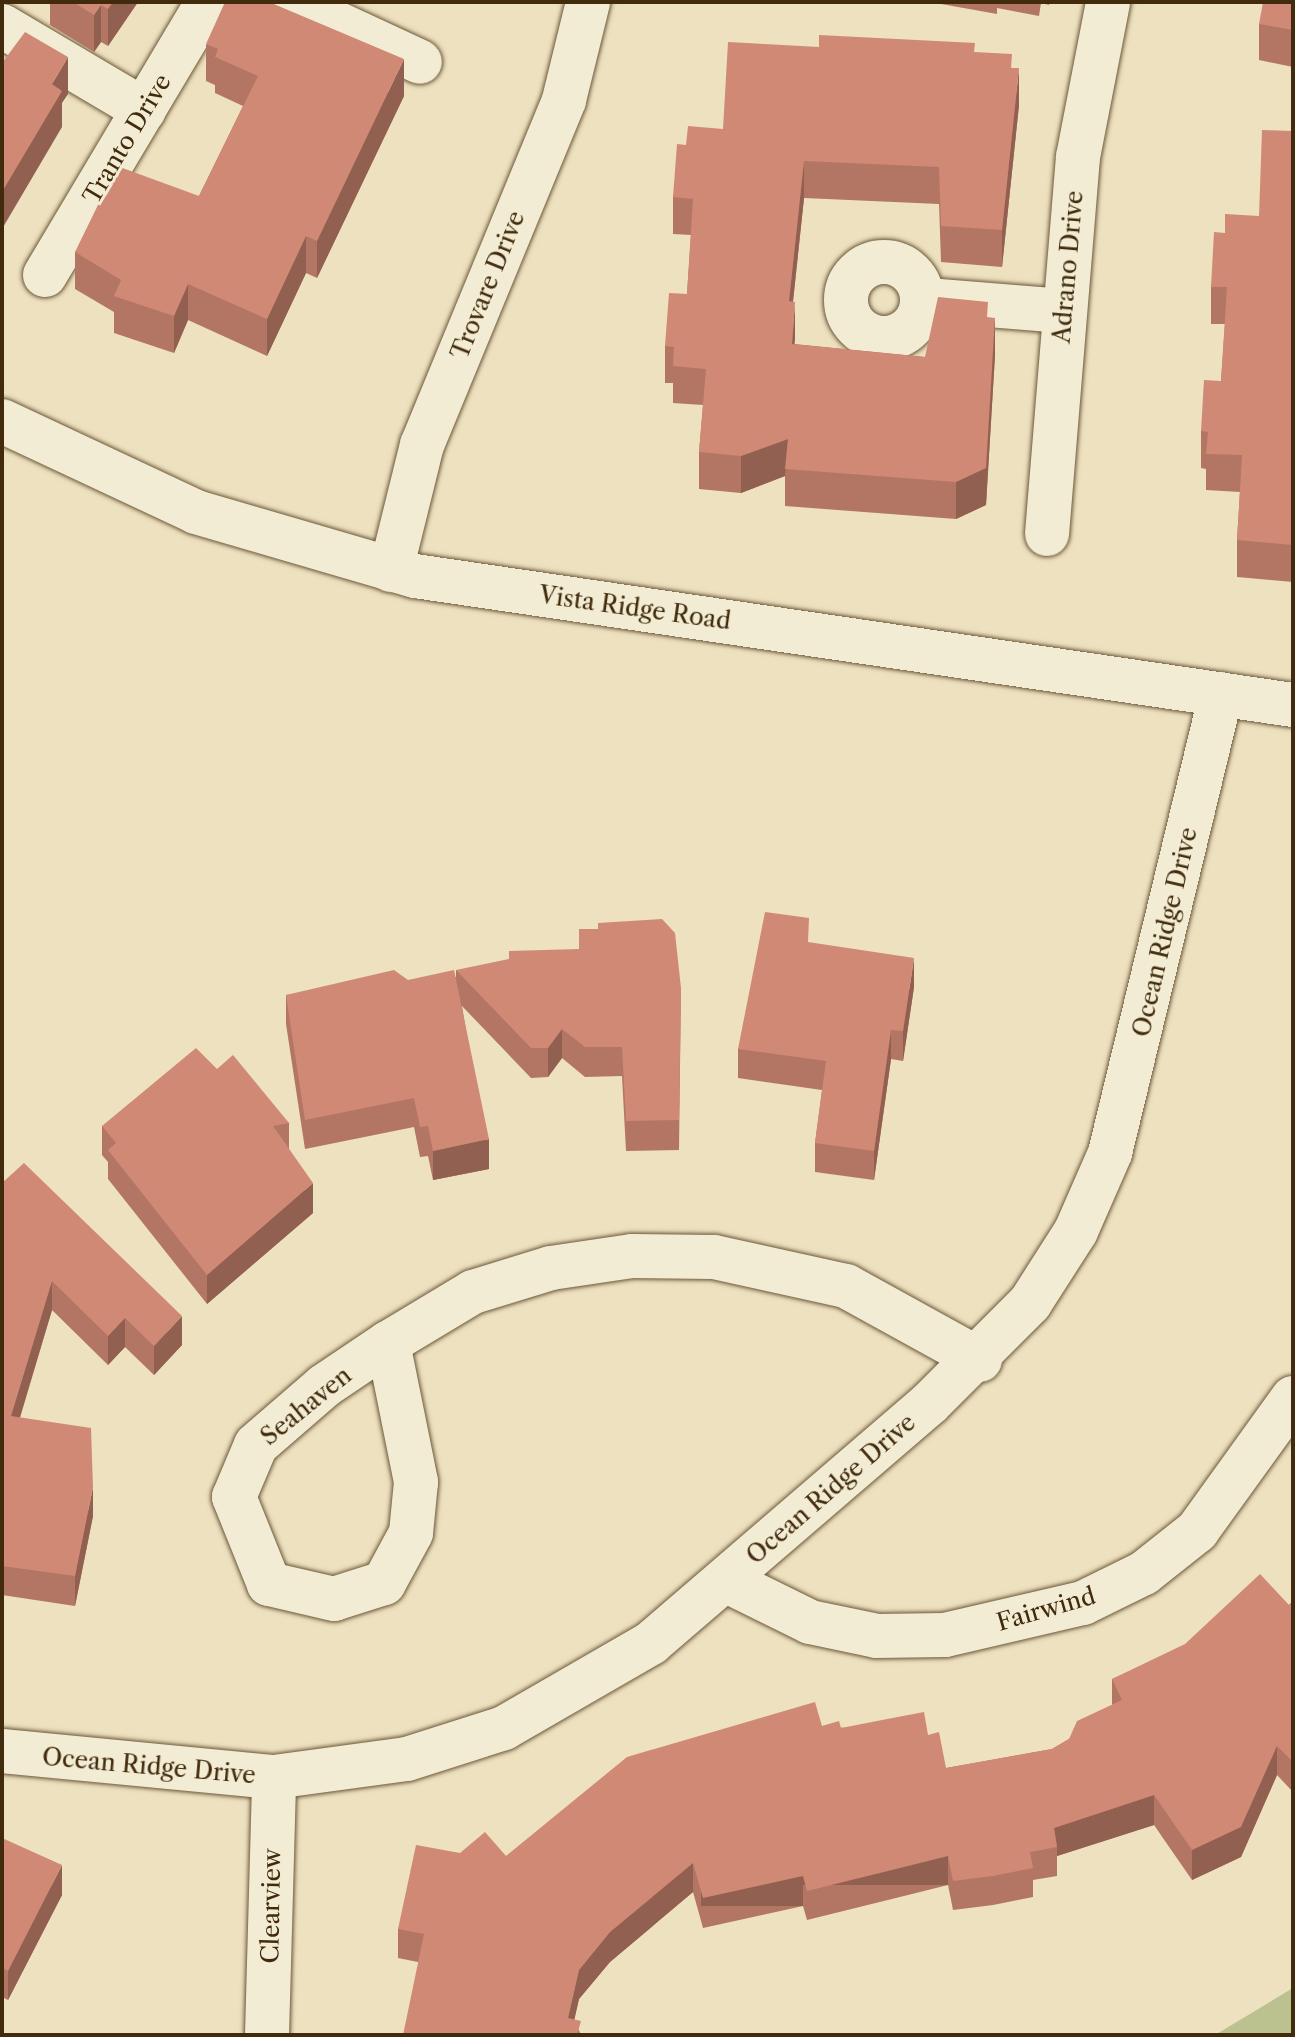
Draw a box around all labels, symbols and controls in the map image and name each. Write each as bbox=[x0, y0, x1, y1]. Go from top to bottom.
street label: Tranto Drive bbox=[77, 69, 177, 209]
street label: Adrano Drive bbox=[1047, 189, 1089, 345]
street label: Trovare Drive bbox=[445, 207, 531, 363]
street label: Vista Ridge Road bbox=[537, 580, 733, 636]
street label: Ocean Ridge Drive bbox=[1127, 824, 1203, 1040]
street label: Seahaven bbox=[255, 1361, 357, 1451]
street label: Ocean Ridge Drive bbox=[741, 1408, 921, 1570]
street label: Fairwind bbox=[993, 1581, 1099, 1637]
street label: Ocean Ridge Drive bbox=[41, 1742, 257, 1790]
street label: Clearview bbox=[256, 1848, 286, 1964]

